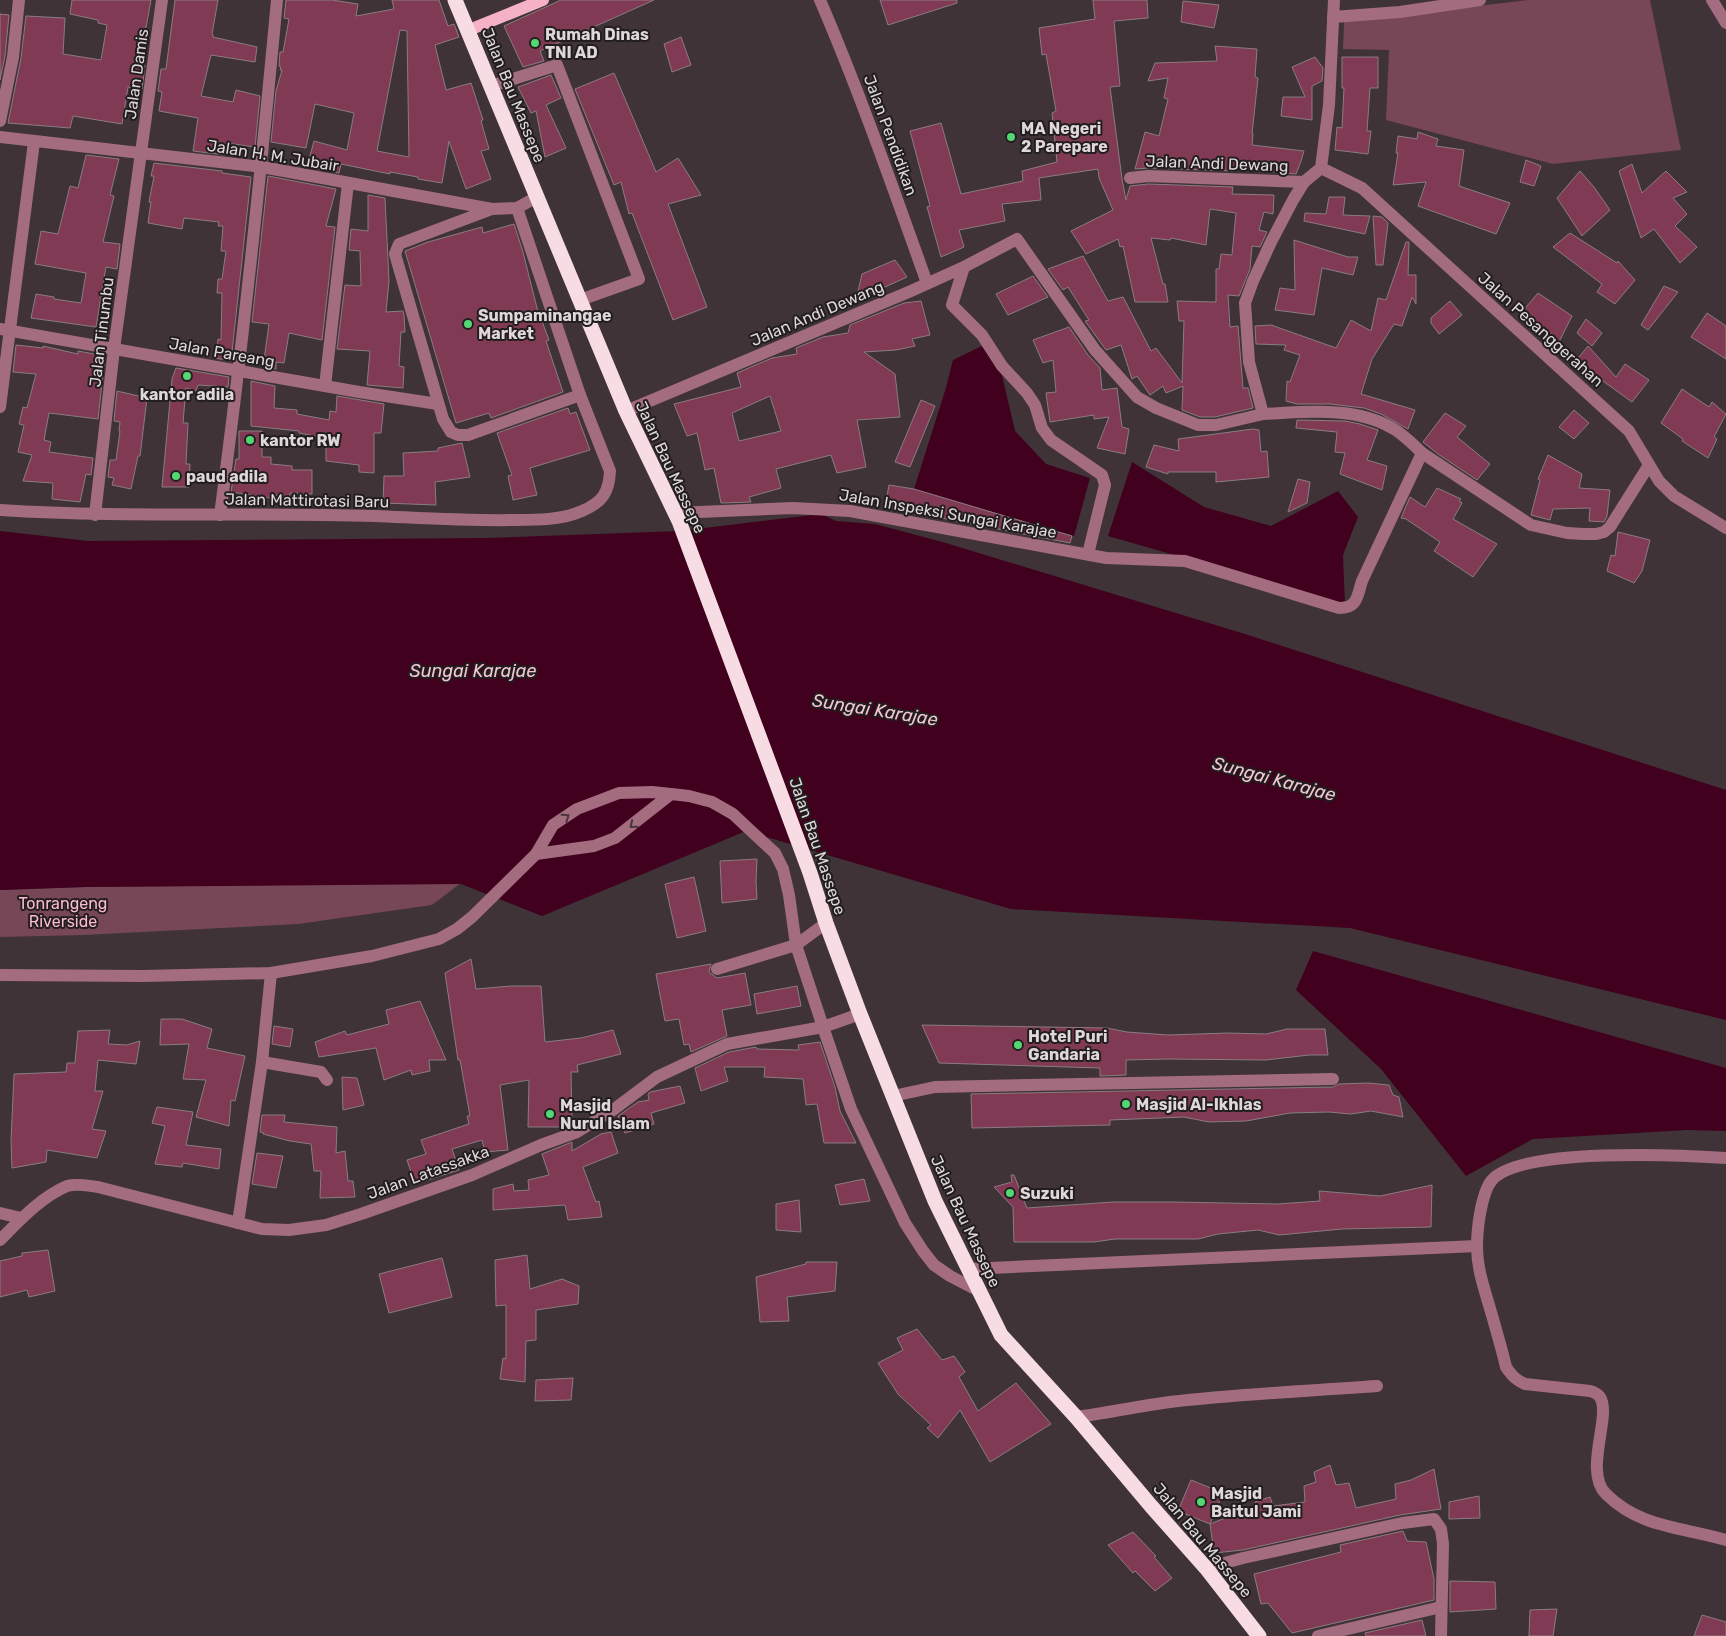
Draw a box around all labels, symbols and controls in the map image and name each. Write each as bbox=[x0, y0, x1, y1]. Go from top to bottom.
street label: Jalan Bau Massepe bbox=[478, 25, 549, 165]
place label: Rumah Dinas TNI AD bbox=[545, 25, 649, 62]
street label: Jalan Damis bbox=[121, 28, 152, 121]
marker: Rumah Dinas TNI AD bbox=[529, 37, 541, 49]
street label: Jalan Pendidikan bbox=[860, 72, 921, 198]
place label: MA Negeri 2 Parepare bbox=[1021, 119, 1108, 156]
marker: MA Negeri 2 Parepare bbox=[1005, 131, 1017, 143]
street label: Jalan H. M. Jubair bbox=[206, 136, 340, 175]
street label: Jalan Andi Dewang bbox=[1145, 152, 1289, 175]
street label: Jalan Pesanggerahan bbox=[1474, 268, 1607, 391]
street label: Jalan Tinumbu bbox=[85, 276, 118, 388]
street label: Jalan Andi Dewang bbox=[748, 277, 887, 350]
place label: Sumpaminangae Market bbox=[478, 306, 611, 343]
marker: Sumpaminangae Market bbox=[462, 318, 474, 330]
street label: Jalan Pareang bbox=[167, 334, 276, 371]
marker: kantor adila bbox=[181, 370, 193, 382]
place label: kantor adila bbox=[140, 385, 234, 404]
street label: Jalan Bau Massepe bbox=[632, 398, 710, 536]
place label: kantor RW bbox=[260, 431, 341, 450]
marker: kantor RW bbox=[244, 434, 256, 446]
place label: paud adila bbox=[186, 467, 267, 486]
marker: paud adila bbox=[170, 470, 182, 482]
street label: Jalan Inspeksi Sungai Karajae bbox=[838, 485, 1058, 542]
street label: Jalan Mattirotasi Baru bbox=[225, 490, 389, 511]
water label: Sungai Karajae bbox=[410, 660, 536, 682]
water label: Sungai Karajae bbox=[811, 689, 939, 731]
water label: Sungai Karajae bbox=[1210, 752, 1338, 806]
street label: Jalan Bau Massepe bbox=[785, 775, 850, 917]
one-way arrow bbox=[560, 814, 570, 823]
one-way arrow bbox=[630, 819, 639, 827]
park label: Tonrangeng Riverside bbox=[19, 894, 107, 931]
place label: Hotel Puri Gandaria bbox=[1028, 1027, 1108, 1064]
marker: Hotel Puri Gandaria bbox=[1012, 1039, 1024, 1051]
place label: Masjid Al-Ikhlas bbox=[1136, 1095, 1262, 1114]
place label: Masjid Nurul Islam bbox=[560, 1096, 650, 1133]
marker: Masjid Al-Ikhlas bbox=[1120, 1098, 1132, 1110]
marker: Masjid Nurul Islam bbox=[544, 1108, 556, 1120]
street label: Jalan Latassakka bbox=[365, 1142, 492, 1203]
street label: Jalan Bau Massepe bbox=[927, 1152, 1005, 1290]
place label: Suzuki bbox=[1020, 1184, 1074, 1203]
marker: Suzuki bbox=[1004, 1187, 1016, 1199]
street label: Jalan Bau Massepe bbox=[1149, 1479, 1256, 1601]
place label: Masjid Baitul Jami bbox=[1211, 1484, 1301, 1521]
marker: Masjid Baitul Jami bbox=[1195, 1496, 1207, 1508]

